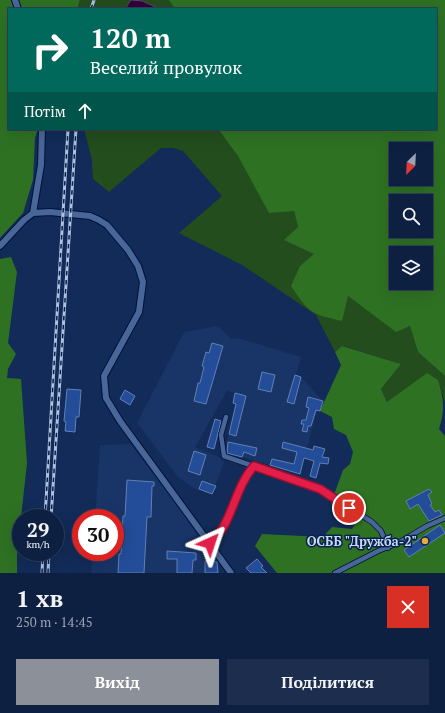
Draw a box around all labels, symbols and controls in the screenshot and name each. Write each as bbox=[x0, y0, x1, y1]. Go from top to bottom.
text: 120 m bbox=[90, 19, 171, 56]
icon: right bbox=[24, 24, 76, 76]
text: Веселий провулок bbox=[90, 55, 242, 79]
icon: ahead bbox=[74, 100, 96, 122]
text: Потім bbox=[24, 101, 66, 121]
north arrow bbox=[389, 142, 433, 186]
map controls bbox=[389, 142, 433, 290]
button: search bbox=[389, 194, 433, 238]
button: layers bbox=[389, 246, 433, 290]
pin bbox=[332, 491, 366, 525]
icon: arrive bbox=[338, 497, 360, 519]
speed limit sign: 30 bbox=[72, 509, 124, 561]
text: 29 bbox=[27, 516, 49, 543]
position arrow bbox=[189, 522, 231, 564]
place label: ОСББ "Дружба-2" bbox=[307, 532, 417, 550]
marker: ОСББ "Дружба-2" bbox=[420, 536, 430, 546]
text: km/h bbox=[26, 538, 50, 551]
text: 1 хв bbox=[16, 582, 63, 614]
button: close bbox=[387, 586, 429, 628]
text: 250 m · 14:45 bbox=[16, 613, 93, 631]
button: Вихід bbox=[16, 659, 219, 705]
button: Поділитися bbox=[227, 659, 429, 705]

